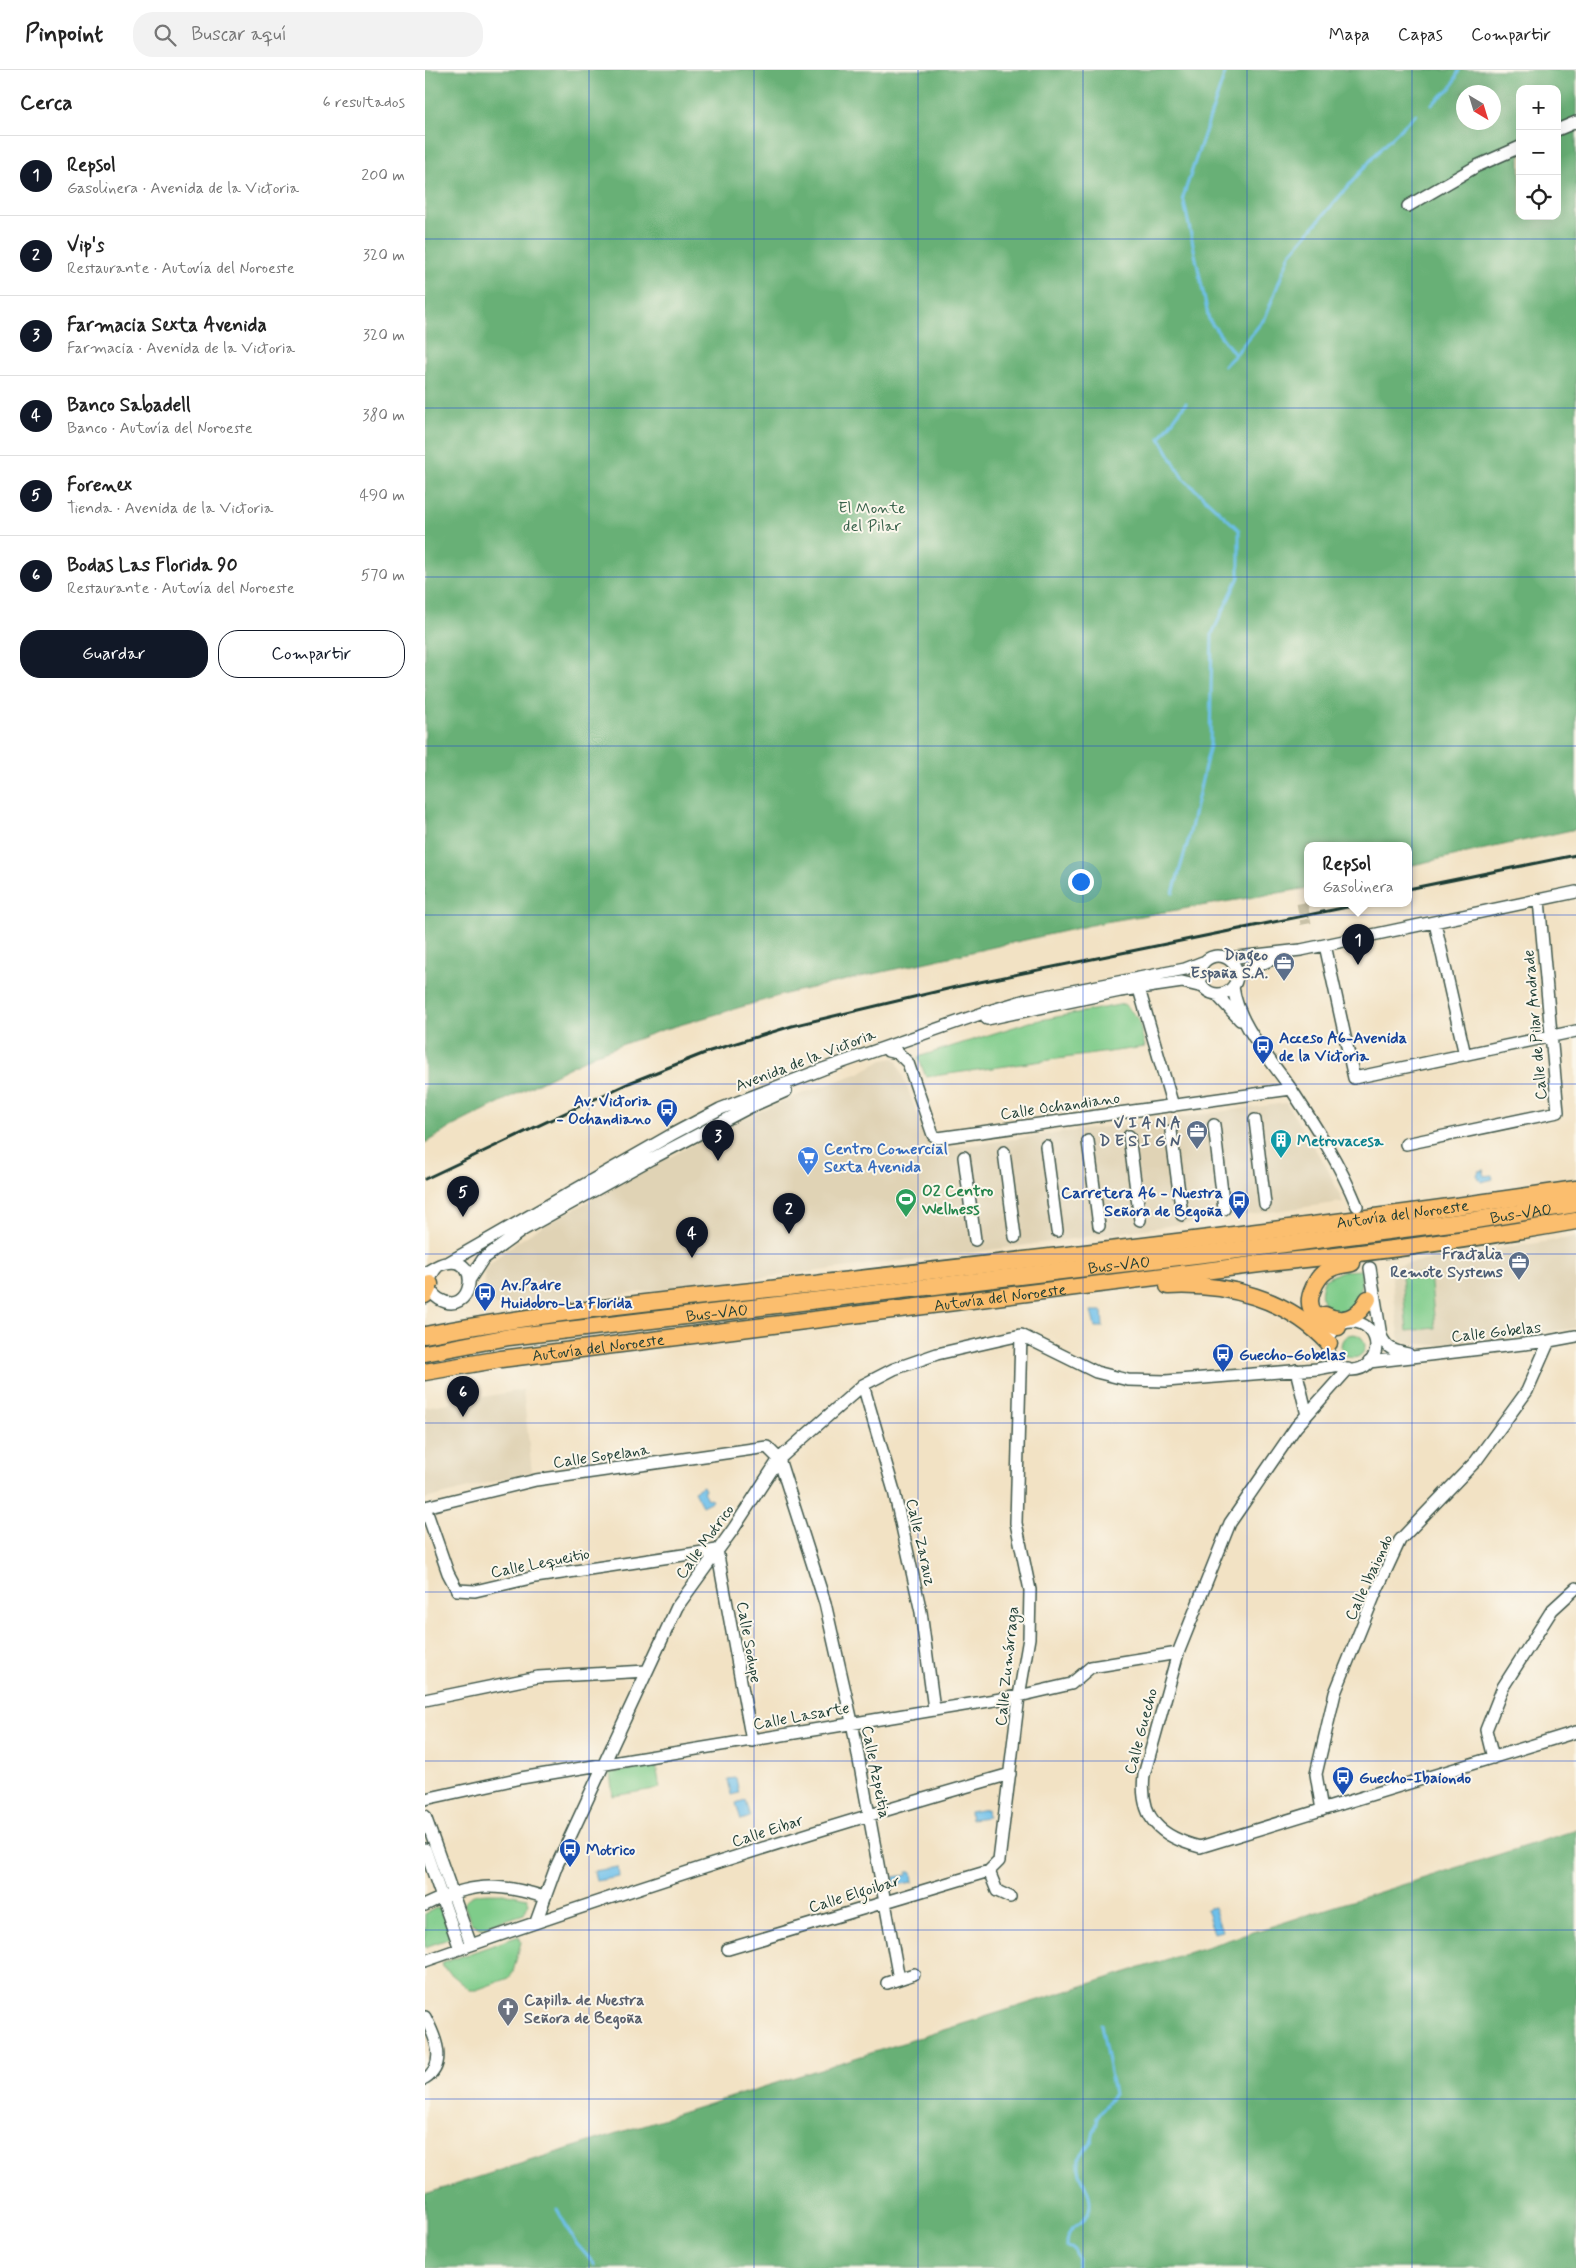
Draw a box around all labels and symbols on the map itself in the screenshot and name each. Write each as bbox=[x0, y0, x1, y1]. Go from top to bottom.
north arrow bbox=[1456, 85, 1501, 130]
park label: El Monte del Pilar bbox=[838, 498, 906, 537]
your location bbox=[1068, 869, 1094, 895]
pin: 1 bbox=[1342, 924, 1374, 965]
place label: Diageo España S.A. bbox=[1191, 945, 1268, 984]
street label: Calle de Pilar Andrade bbox=[1518, 949, 1553, 1101]
office icon: Diageo España S.A. bbox=[1272, 951, 1296, 982]
street label: Avenida de la Victoria bbox=[732, 1024, 879, 1097]
place label: Acceso A6-Avenida de la Victoria bbox=[1279, 1028, 1407, 1067]
bus stop icon: Acceso A6-Avenida de la Victoria bbox=[1251, 1034, 1275, 1065]
street label: Calle Ochandiano bbox=[999, 1088, 1122, 1125]
place label: Av. Victoria - Ochandiano bbox=[557, 1091, 651, 1130]
bus stop icon: Av. Victoria - Ochandiano bbox=[655, 1097, 679, 1128]
place label: V I A N A D E S I G N bbox=[1099, 1113, 1181, 1152]
office icon: V I A N A D E S I G N bbox=[1185, 1119, 1209, 1150]
pin: 3 bbox=[702, 1120, 734, 1161]
building icon: Metrovacesa bbox=[1269, 1128, 1293, 1159]
place label: Metrovacesa bbox=[1297, 1131, 1384, 1152]
place label: Centro Comercial Sexta Avenida bbox=[824, 1139, 948, 1178]
supermarket icon: Centro Comercial Sexta Avenida bbox=[796, 1145, 820, 1176]
pin: 5 bbox=[447, 1176, 479, 1217]
place label: O2 Centro Wellness bbox=[921, 1181, 994, 1220]
place label: Carretera A6 - Nuestra Señora de Begoña bbox=[1061, 1183, 1223, 1223]
sports icon: O2 Centro Wellness bbox=[894, 1187, 918, 1218]
bus stop icon: Carretera A6 - Nuestra Señora de Begoña bbox=[1227, 1189, 1251, 1220]
pin: 2 bbox=[773, 1193, 805, 1234]
street label: Autovía del Noroeste bbox=[1335, 1195, 1470, 1234]
street label: Bus-VAO bbox=[1489, 1199, 1554, 1229]
pin: 4 bbox=[676, 1217, 708, 1258]
place label: Fractalia Remote Systems bbox=[1390, 1244, 1503, 1283]
office icon: Fractalia Remote Systems bbox=[1507, 1250, 1531, 1281]
street label: Bus-VAO bbox=[1087, 1252, 1152, 1280]
place label: Av.Padre Huidobro-La Florida bbox=[501, 1275, 633, 1314]
street label: Autovía del Noroeste bbox=[933, 1279, 1068, 1317]
bus stop icon: Av.Padre Huidobro-La Florida bbox=[473, 1281, 497, 1312]
street label: Bus-VAO bbox=[685, 1300, 749, 1328]
street label: Calle Gobelas bbox=[1450, 1317, 1542, 1348]
street label: Autovía del Noroeste bbox=[531, 1330, 666, 1367]
bus stop icon: Guecho-Gobelas bbox=[1211, 1342, 1235, 1373]
place label: Guecho-Gobelas bbox=[1239, 1345, 1346, 1366]
pin: 6 bbox=[447, 1376, 479, 1417]
street label: Calle Sopelana bbox=[552, 1439, 651, 1474]
street label: Calle Zarauz bbox=[900, 1497, 941, 1588]
street label: Calle Motrico bbox=[671, 1500, 739, 1583]
street label: Calle Ibaiondo bbox=[1340, 1531, 1398, 1624]
street label: Calle Lequeitio bbox=[489, 1544, 592, 1583]
street label: Calle Sodupe bbox=[731, 1600, 766, 1685]
street label: Calle Zumárraga bbox=[991, 1605, 1025, 1727]
street label: Calle Guecho bbox=[1120, 1686, 1163, 1777]
street label: Calle Lasarte bbox=[751, 1698, 851, 1735]
street label: Calle Azpeitia bbox=[856, 1724, 895, 1821]
bus stop icon: Guecho-Ibaiondo bbox=[1331, 1765, 1355, 1796]
place label: Guecho-Ibaiondo bbox=[1359, 1768, 1471, 1789]
street label: Calle Eibar bbox=[729, 1810, 806, 1853]
bus stop icon: Motrico bbox=[558, 1837, 582, 1868]
place label: Motrico bbox=[586, 1840, 635, 1861]
street label: Calle Elgoibar bbox=[806, 1870, 903, 1919]
place label: Capilla de Nuestra Señora de Begoña bbox=[524, 1990, 644, 2030]
church icon: Capilla de Nuestra Señora de Begoña bbox=[496, 1996, 520, 2027]

